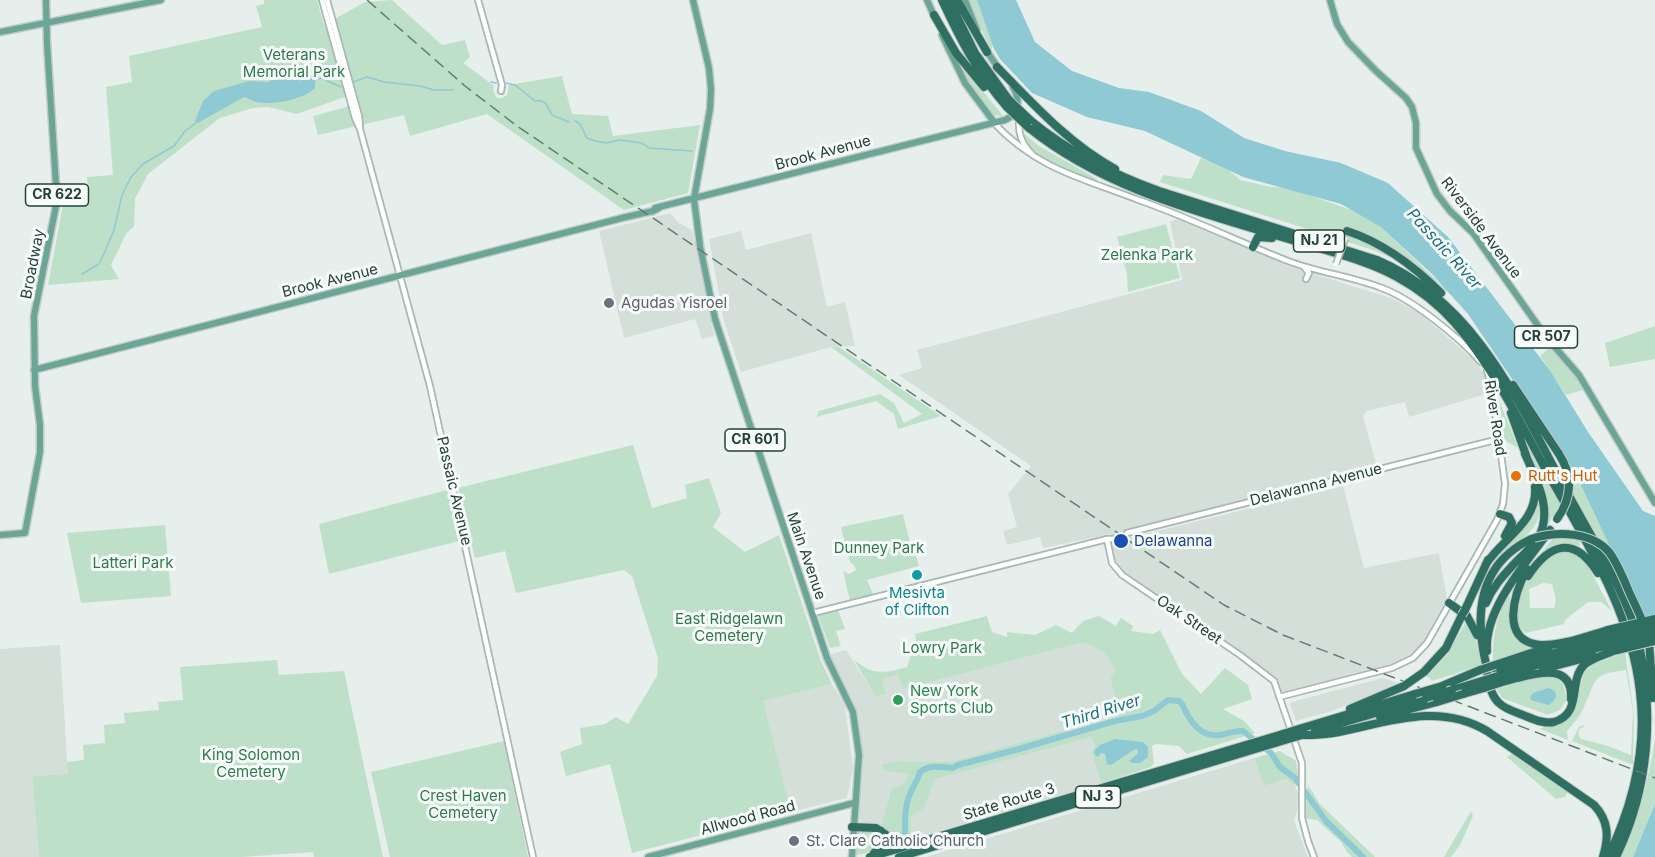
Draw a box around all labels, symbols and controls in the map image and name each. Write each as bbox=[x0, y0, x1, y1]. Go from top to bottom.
park label: Veterans Memorial Park bbox=[243, 46, 345, 81]
street label: Brook Avenue bbox=[773, 132, 873, 174]
street label: Riverside Avenue bbox=[1437, 174, 1525, 282]
road number: CR 622 bbox=[26, 184, 88, 206]
water label: Passaic River bbox=[1403, 205, 1485, 293]
street label: Broadway bbox=[17, 227, 49, 301]
road number: NJ 21 bbox=[1294, 230, 1344, 252]
park label: Zelenka Park bbox=[1101, 246, 1193, 264]
street label: Brook Avenue bbox=[280, 260, 380, 302]
place label: Agudas Yisroel bbox=[621, 294, 727, 312]
marker: Agudas Yisroel bbox=[602, 296, 616, 310]
road number: CR 507 bbox=[1514, 326, 1578, 348]
street label: River Road bbox=[1480, 379, 1510, 457]
road number: CR 601 bbox=[725, 429, 785, 451]
street label: Passaic Avenue bbox=[433, 435, 475, 547]
street label: Delawanna Avenue bbox=[1248, 460, 1384, 510]
place label: Rutt's Hut bbox=[1528, 467, 1598, 485]
marker: Rutt's Hut bbox=[1509, 469, 1523, 483]
street label: Main Avenue bbox=[783, 510, 829, 602]
marker: Delawanna bbox=[1112, 532, 1130, 550]
place label: Delawanna bbox=[1134, 532, 1212, 550]
park label: Dunney Park bbox=[834, 539, 924, 557]
park label: Latteri Park bbox=[93, 554, 173, 572]
marker: Mesivta of Clifton bbox=[910, 568, 924, 582]
place label: Mesivta of Clifton bbox=[885, 584, 949, 619]
street label: Oak Street bbox=[1153, 592, 1225, 648]
park label: East Ridgelawn Cemetery bbox=[675, 610, 783, 645]
park label: Lowry Park bbox=[902, 639, 982, 657]
place label: New York Sports Club bbox=[910, 682, 993, 717]
water label: Third River bbox=[1059, 691, 1143, 733]
marker: New York Sports Club bbox=[891, 693, 905, 707]
park label: King Solomon Cemetery bbox=[202, 746, 300, 781]
street label: State Route 3 bbox=[961, 779, 1057, 825]
road number: NJ 3 bbox=[1076, 786, 1120, 808]
park label: Crest Haven Cemetery bbox=[419, 787, 507, 822]
street label: Allwood Road bbox=[699, 797, 797, 839]
place label: St. Clare Catholic Church bbox=[806, 832, 984, 850]
marker: St. Clare Catholic Church bbox=[787, 834, 801, 848]

